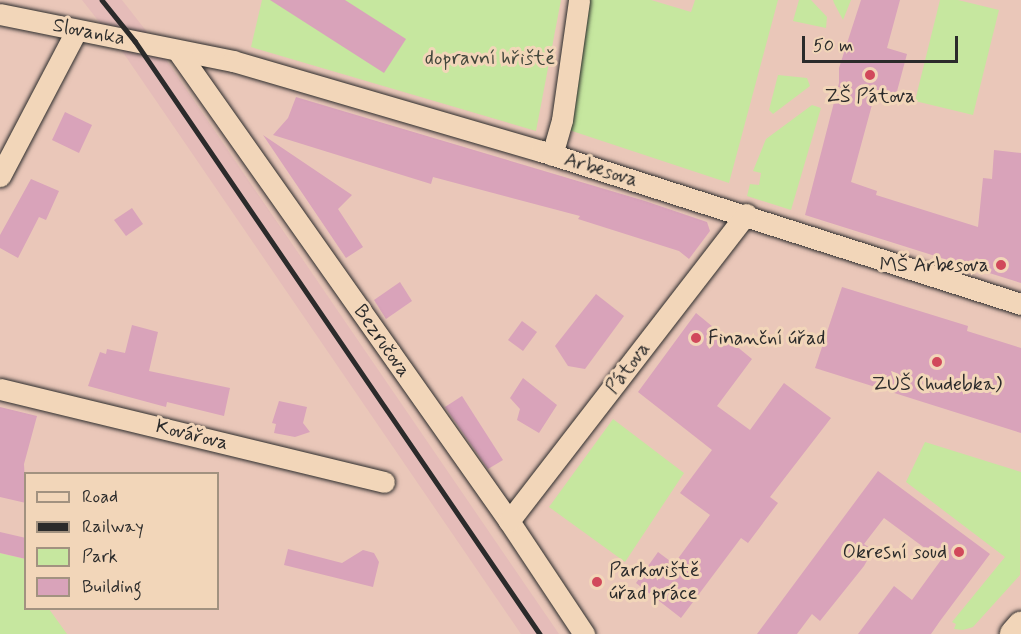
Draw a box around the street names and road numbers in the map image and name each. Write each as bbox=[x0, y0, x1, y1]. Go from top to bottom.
street label: Slovanka bbox=[51, 13, 127, 51]
street label: Arbesova bbox=[561, 147, 641, 193]
street label: Bezručova bbox=[348, 300, 416, 382]
street label: Pátova bbox=[600, 337, 656, 399]
street label: Kovářova bbox=[153, 414, 231, 456]

